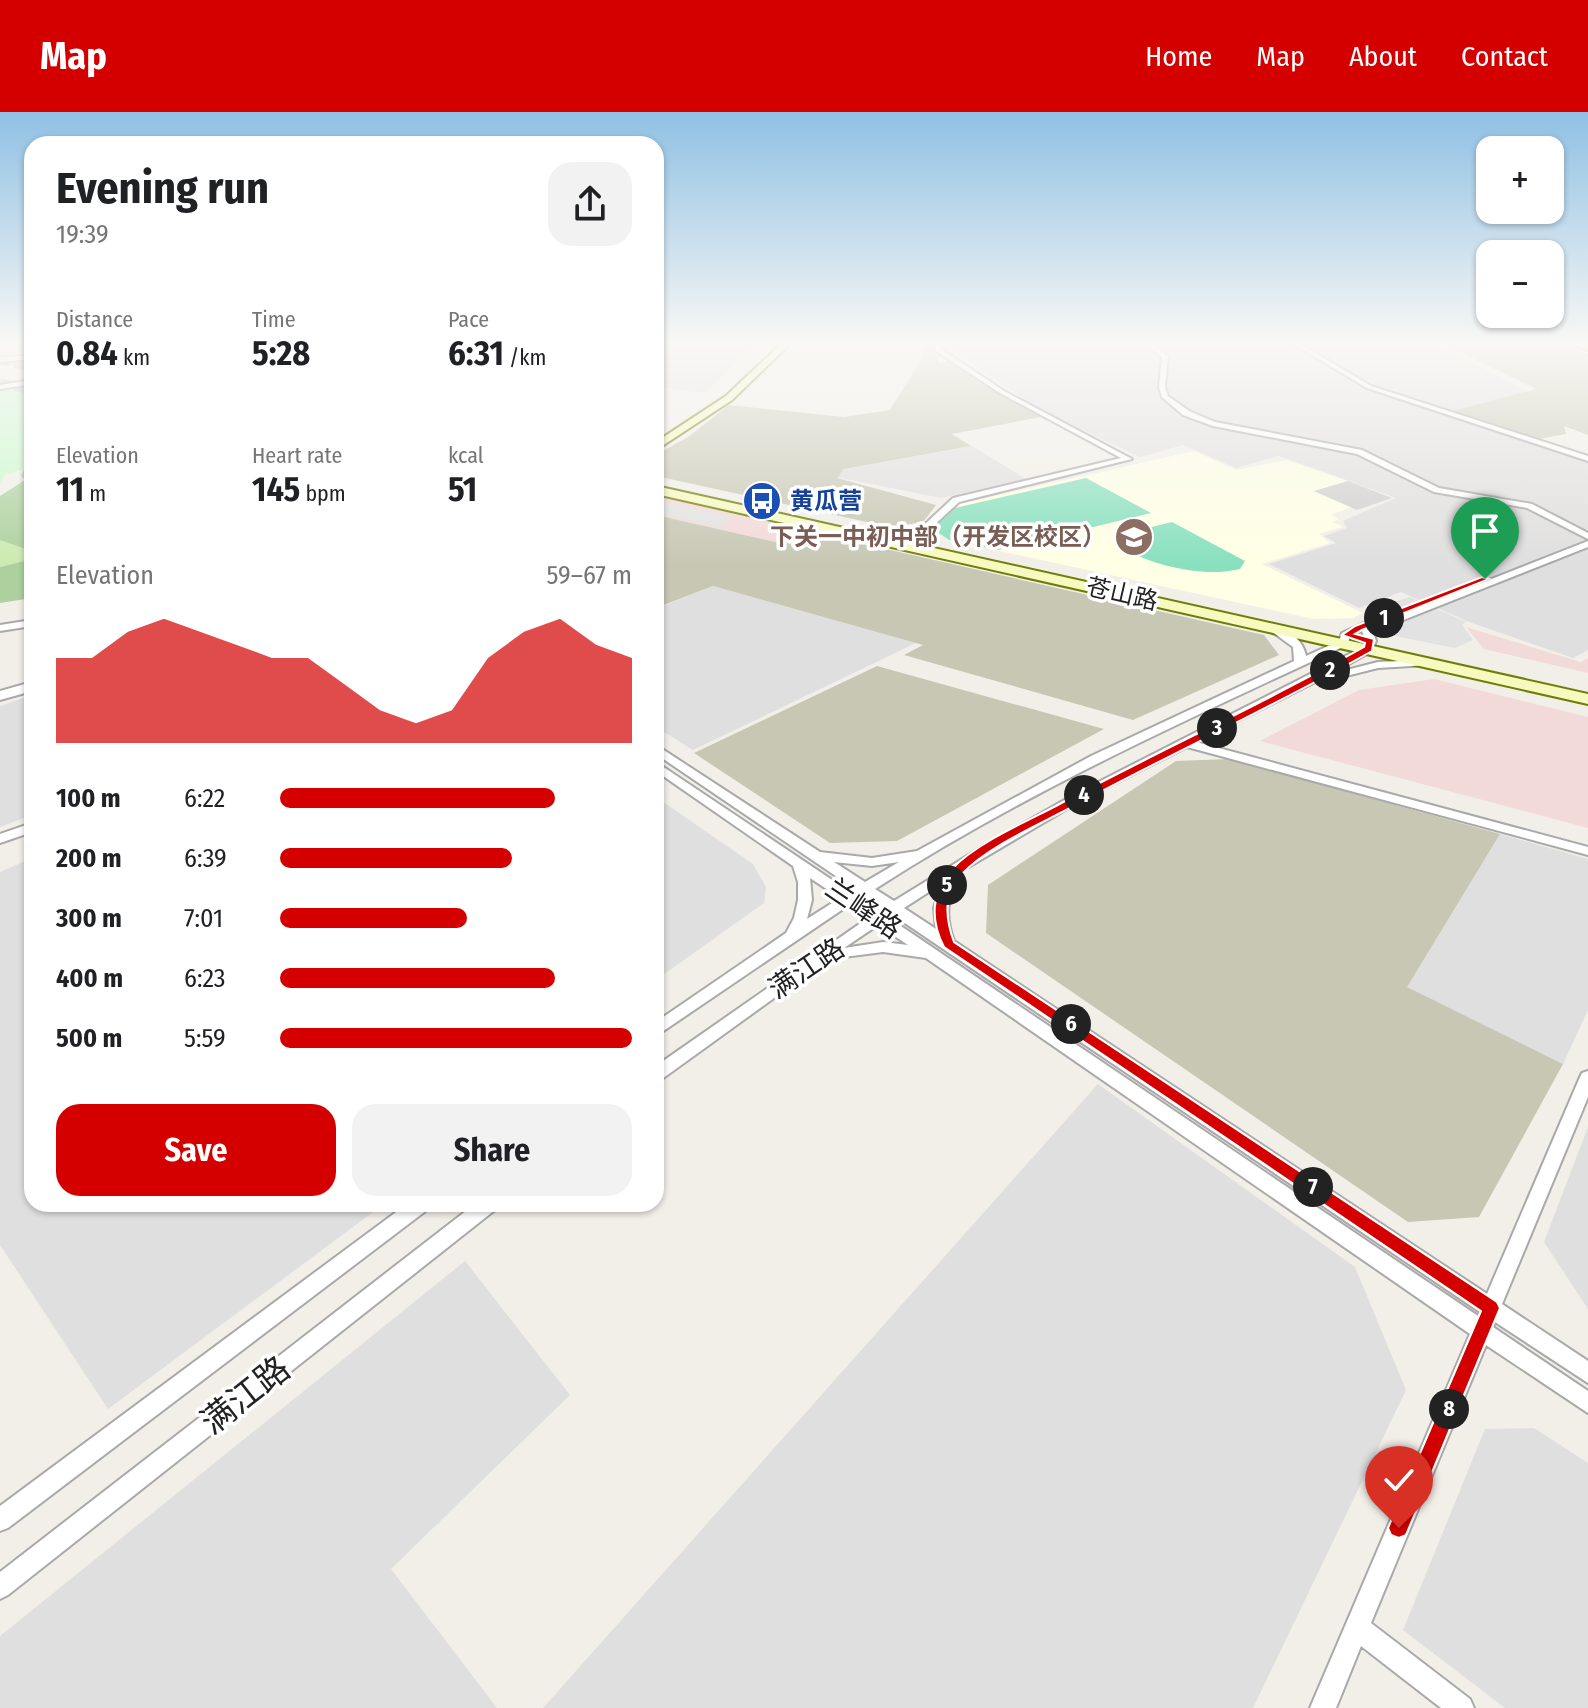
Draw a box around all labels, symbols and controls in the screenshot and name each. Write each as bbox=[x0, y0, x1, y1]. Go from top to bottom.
text: Map bbox=[40, 33, 107, 79]
text: Home bbox=[1145, 40, 1212, 73]
text: Map bbox=[1256, 40, 1305, 73]
text: About bbox=[1349, 40, 1417, 73]
text: Contact bbox=[1461, 40, 1548, 73]
map controls bbox=[1476, 136, 1564, 328]
button: + bbox=[1476, 136, 1564, 224]
text: Evening run bbox=[56, 162, 269, 215]
button: share bbox=[548, 162, 632, 246]
text: 19:39 bbox=[56, 219, 109, 250]
button: − bbox=[1476, 240, 1564, 328]
text: Distance bbox=[56, 306, 133, 333]
text: Time bbox=[252, 306, 296, 333]
text: Pace bbox=[448, 306, 489, 333]
text: 0.84 bbox=[56, 333, 118, 374]
text: 5:28 bbox=[252, 333, 310, 374]
text: 6:31 bbox=[448, 333, 504, 374]
text: km bbox=[118, 344, 150, 371]
text: /km bbox=[504, 344, 547, 371]
text: Elevation bbox=[56, 442, 139, 469]
text: Heart rate bbox=[252, 442, 342, 469]
text: kcal bbox=[448, 442, 484, 469]
text: 11 bbox=[56, 469, 84, 510]
text: 145 bbox=[252, 469, 300, 510]
text: 51 bbox=[448, 469, 477, 510]
text: m bbox=[84, 480, 106, 507]
text: bpm bbox=[300, 480, 346, 507]
bus stop icon: 黄瓜营 bbox=[741, 480, 783, 522]
place label: 黄瓜营 bbox=[790, 487, 862, 515]
pin bbox=[1451, 497, 1519, 579]
icon: arrive bbox=[1463, 509, 1507, 553]
school or university icon: 下关一中初中部（开发区校区） bbox=[1113, 516, 1155, 558]
place label: 下关一中初中部（开发区校区） bbox=[770, 523, 1106, 551]
text: Elevation bbox=[56, 560, 154, 591]
text: 59–67 m bbox=[546, 560, 632, 591]
street label: 苍山路 bbox=[1084, 572, 1160, 616]
pin: 1 bbox=[1364, 598, 1404, 638]
text: 1 bbox=[1379, 604, 1389, 631]
pin: 2 bbox=[1310, 650, 1350, 690]
text: 2 bbox=[1325, 656, 1335, 683]
pin: 3 bbox=[1197, 708, 1237, 748]
text: 3 bbox=[1212, 714, 1222, 741]
pin: 4 bbox=[1064, 775, 1104, 815]
text: 4 bbox=[1078, 781, 1090, 808]
text: 100 m bbox=[56, 783, 121, 814]
text: 6:22 bbox=[184, 783, 225, 814]
text: 200 m bbox=[56, 843, 122, 874]
text: 6:39 bbox=[184, 843, 227, 874]
pin: 5 bbox=[927, 865, 967, 905]
street label: 兰峰路 bbox=[820, 871, 908, 946]
text: 5 bbox=[942, 871, 952, 898]
text: 300 m bbox=[56, 903, 122, 934]
text: 7:01 bbox=[184, 903, 223, 934]
street label: 满江路 bbox=[762, 931, 850, 1006]
text: 400 m bbox=[56, 963, 123, 994]
text: 6:23 bbox=[184, 963, 226, 994]
pin: 6 bbox=[1051, 1004, 1091, 1044]
text: 6 bbox=[1065, 1010, 1077, 1037]
text: 500 m bbox=[56, 1023, 122, 1054]
text: 5:59 bbox=[184, 1023, 226, 1054]
button: Save bbox=[56, 1104, 336, 1196]
button: Share bbox=[352, 1104, 632, 1196]
pin: 7 bbox=[1293, 1167, 1333, 1207]
text: 7 bbox=[1308, 1173, 1318, 1200]
street label: 满江路 bbox=[192, 1348, 298, 1443]
pin: 8 bbox=[1429, 1389, 1469, 1429]
text: 8 bbox=[1443, 1395, 1455, 1422]
pin bbox=[1365, 1446, 1433, 1528]
icon: check bbox=[1377, 1458, 1421, 1502]

